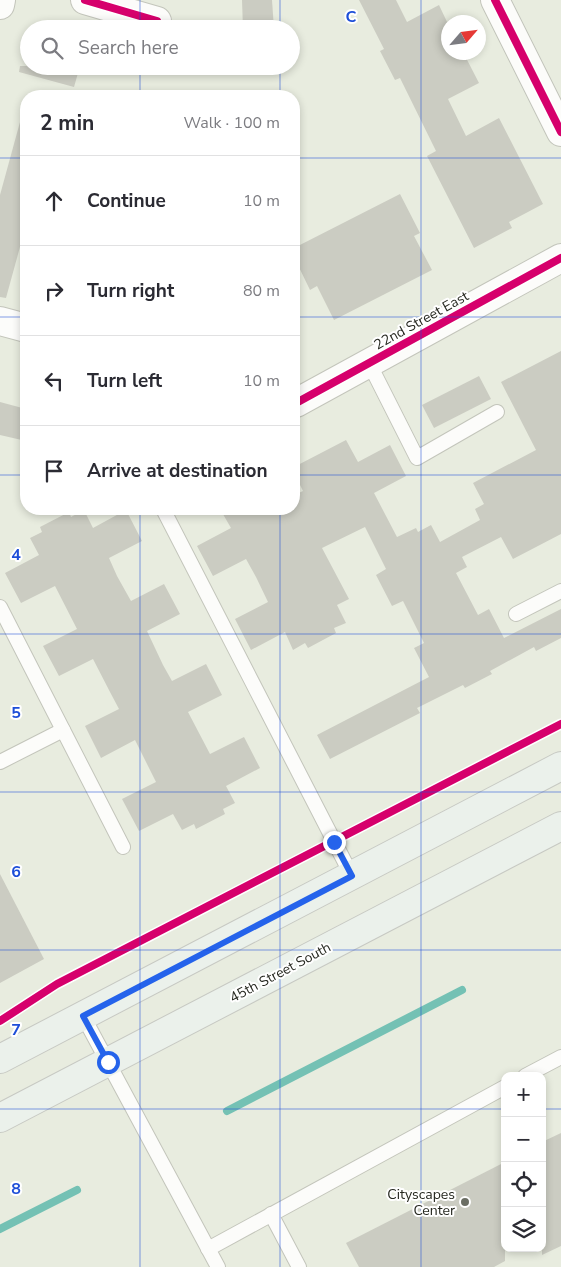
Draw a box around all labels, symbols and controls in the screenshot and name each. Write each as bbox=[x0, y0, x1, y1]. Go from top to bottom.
text: C bbox=[346, 6, 357, 28]
north arrow bbox=[441, 15, 486, 60]
search box bbox=[20, 20, 300, 75]
icon: search bbox=[38, 34, 66, 62]
text: Search here bbox=[78, 35, 179, 61]
text: 2 min bbox=[40, 109, 94, 137]
text: Walk · 100 m bbox=[184, 112, 280, 134]
icon: ahead bbox=[40, 187, 68, 215]
text: Continue bbox=[87, 188, 166, 214]
text: 10 m bbox=[243, 190, 280, 212]
icon: right bbox=[40, 277, 68, 305]
text: Turn right bbox=[87, 278, 174, 304]
text: 80 m bbox=[243, 280, 280, 302]
street label: 22nd Street East bbox=[371, 287, 472, 354]
icon: left bbox=[40, 367, 68, 395]
text: Turn left bbox=[87, 368, 162, 394]
text: 10 m bbox=[243, 370, 280, 392]
icon: arrive bbox=[40, 457, 68, 485]
text: Arrive at destination bbox=[87, 458, 268, 484]
text: 4 bbox=[11, 544, 21, 566]
text: 5 bbox=[11, 702, 21, 724]
route end bbox=[323, 831, 346, 854]
text: 6 bbox=[11, 861, 21, 883]
street label: 45th Street South bbox=[226, 938, 334, 1007]
text: 7 bbox=[11, 1019, 21, 1041]
route start bbox=[97, 1051, 120, 1074]
map controls bbox=[501, 1072, 546, 1252]
button: + bbox=[501, 1072, 546, 1117]
button: − bbox=[501, 1117, 546, 1162]
button: locate bbox=[501, 1162, 546, 1207]
text: 8 bbox=[11, 1178, 21, 1200]
place label: Cityscapes Center bbox=[387, 1185, 455, 1220]
marker: Cityscapes Center bbox=[459, 1196, 471, 1208]
button: layers bbox=[501, 1207, 546, 1252]

